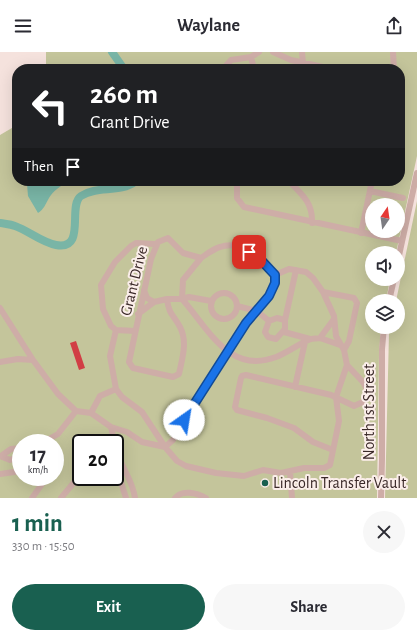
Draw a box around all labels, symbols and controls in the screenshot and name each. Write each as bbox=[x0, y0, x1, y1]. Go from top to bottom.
icon: menu bbox=[12, 15, 34, 37]
icon: share bbox=[383, 15, 405, 37]
text: Waylane bbox=[177, 17, 240, 35]
icon: left bbox=[24, 80, 76, 132]
text: 260 m bbox=[90, 81, 158, 109]
text: Grant Drive bbox=[90, 114, 170, 132]
icon: arrive bbox=[62, 156, 84, 178]
text: Then bbox=[24, 159, 54, 174]
north arrow bbox=[365, 198, 405, 238]
map controls bbox=[365, 198, 405, 334]
pin bbox=[232, 235, 266, 269]
icon: arrive bbox=[238, 241, 260, 263]
street label: Grant Drive bbox=[118, 245, 150, 317]
button: sound bbox=[365, 246, 405, 286]
button: layers bbox=[365, 294, 405, 334]
street label: North 1st Street bbox=[361, 364, 377, 460]
position arrow bbox=[163, 399, 205, 441]
speed limit sign: 20 bbox=[72, 434, 124, 486]
text: 17 bbox=[30, 445, 46, 465]
text: km/h bbox=[28, 465, 48, 475]
place label: Lincoln Transfer Vault bbox=[273, 475, 406, 491]
marker: Lincoln Transfer Vault bbox=[260, 478, 270, 488]
button: close bbox=[363, 511, 405, 553]
text: 1 min bbox=[12, 512, 63, 536]
text: 330 m · 15:50 bbox=[12, 540, 75, 553]
button: Exit bbox=[12, 584, 205, 630]
button: Share bbox=[213, 584, 405, 630]

